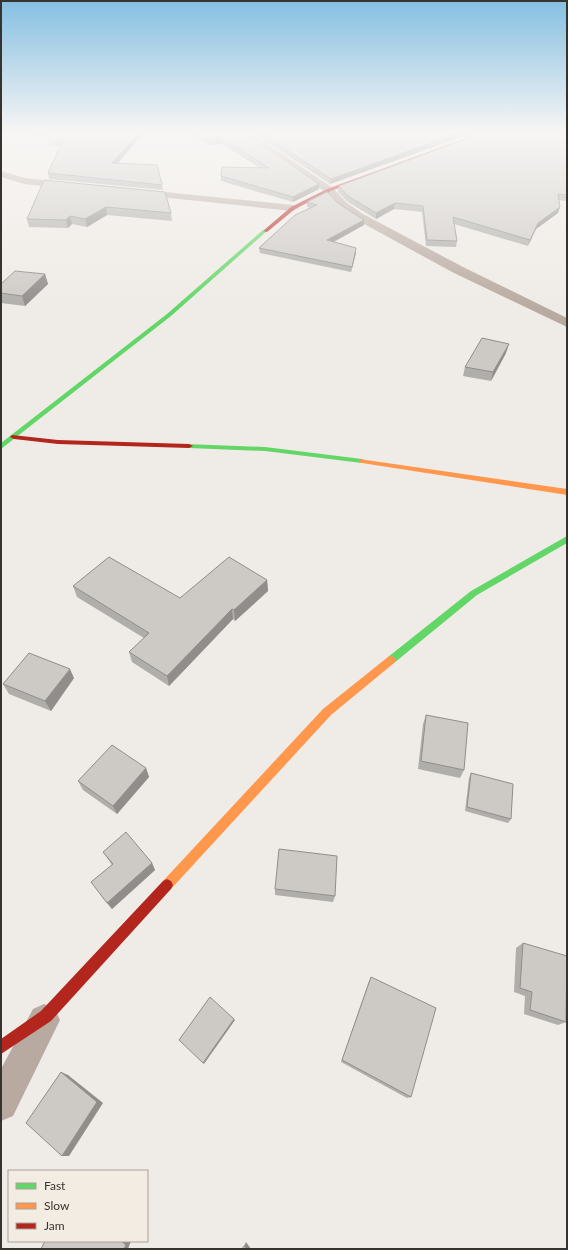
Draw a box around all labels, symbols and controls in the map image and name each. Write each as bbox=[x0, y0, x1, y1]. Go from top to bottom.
legend bbox=[8, 1170, 148, 1242]
text: Fast bbox=[44, 1178, 66, 1193]
text: Slow bbox=[44, 1198, 70, 1213]
text: Jam bbox=[44, 1218, 65, 1233]

